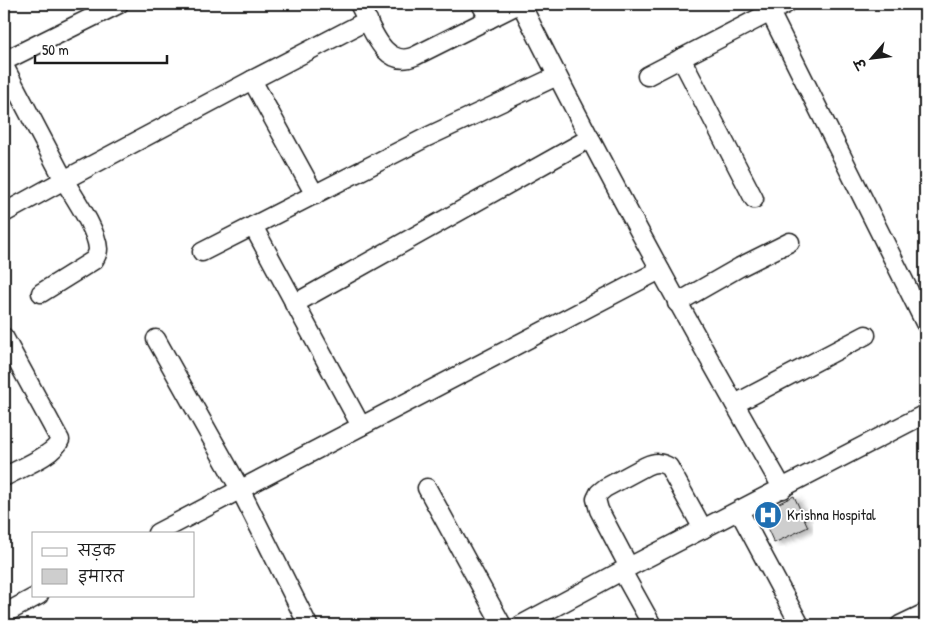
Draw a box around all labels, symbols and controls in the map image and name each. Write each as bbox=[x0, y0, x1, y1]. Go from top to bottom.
scale bar bbox=[35, 32, 168, 64]
north arrow bbox=[846, 32, 896, 82]
text: 50 m bbox=[42, 39, 69, 60]
text: उ bbox=[849, 54, 872, 75]
hospital icon: Krishna Hospital bbox=[753, 500, 783, 530]
place label: Krishna Hospital bbox=[787, 504, 876, 525]
legend bbox=[32, 532, 195, 596]
text: सड़क bbox=[77, 540, 116, 561]
text: इमारत bbox=[78, 566, 125, 587]

